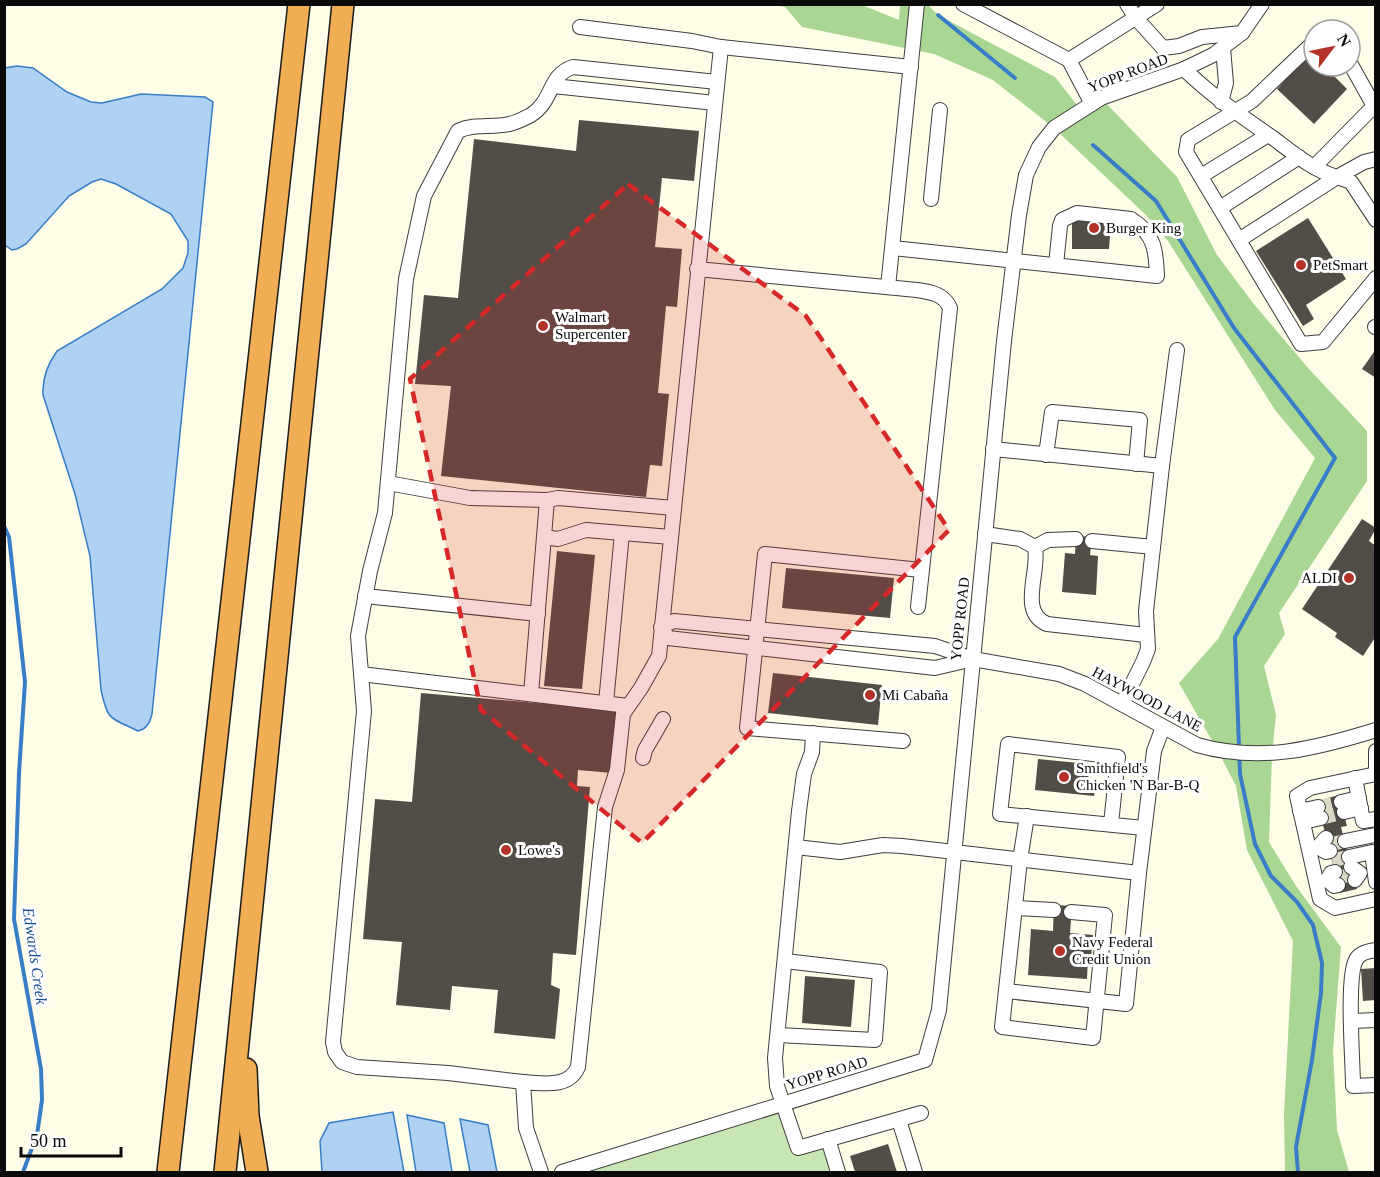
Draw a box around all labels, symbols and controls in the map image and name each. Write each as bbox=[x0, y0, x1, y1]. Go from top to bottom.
north arrow bbox=[1302, 18, 1362, 78]
text: N bbox=[1334, 31, 1355, 50]
street label: YOPP ROAD bbox=[1086, 50, 1170, 96]
place label: Burger King bbox=[1106, 220, 1182, 236]
marker: Burger King bbox=[1087, 221, 1101, 235]
place label: PetSmart bbox=[1313, 257, 1369, 273]
marker: PetSmart bbox=[1294, 258, 1308, 272]
place label: Walmart Supercenter bbox=[555, 309, 627, 342]
marker: Walmart Supercenter bbox=[536, 319, 550, 333]
place label: ALDI bbox=[1301, 570, 1337, 586]
marker: ALDI bbox=[1342, 571, 1356, 585]
street label: YOPP ROAD bbox=[948, 576, 972, 662]
street label: HAYWOOD LANE bbox=[1090, 663, 1204, 735]
place label: Mi Cabaña bbox=[882, 687, 949, 703]
marker: Mi Cabaña bbox=[863, 688, 877, 702]
place label: Smithfield's Chicken 'N Bar-B-Q bbox=[1076, 760, 1199, 793]
marker: Smithfield's Chicken 'N Bar-B-Q bbox=[1057, 770, 1071, 784]
place label: Lowe's bbox=[518, 842, 561, 858]
marker: Lowe's bbox=[499, 843, 513, 857]
water label: Edwards Creek bbox=[20, 905, 50, 1007]
place label: Navy Federal Credit Union bbox=[1072, 934, 1153, 967]
marker: Navy Federal Credit Union bbox=[1053, 944, 1067, 958]
street label: YOPP ROAD bbox=[784, 1053, 870, 1093]
scale bar bbox=[21, 1120, 122, 1158]
text: 50 m bbox=[30, 1131, 67, 1151]

